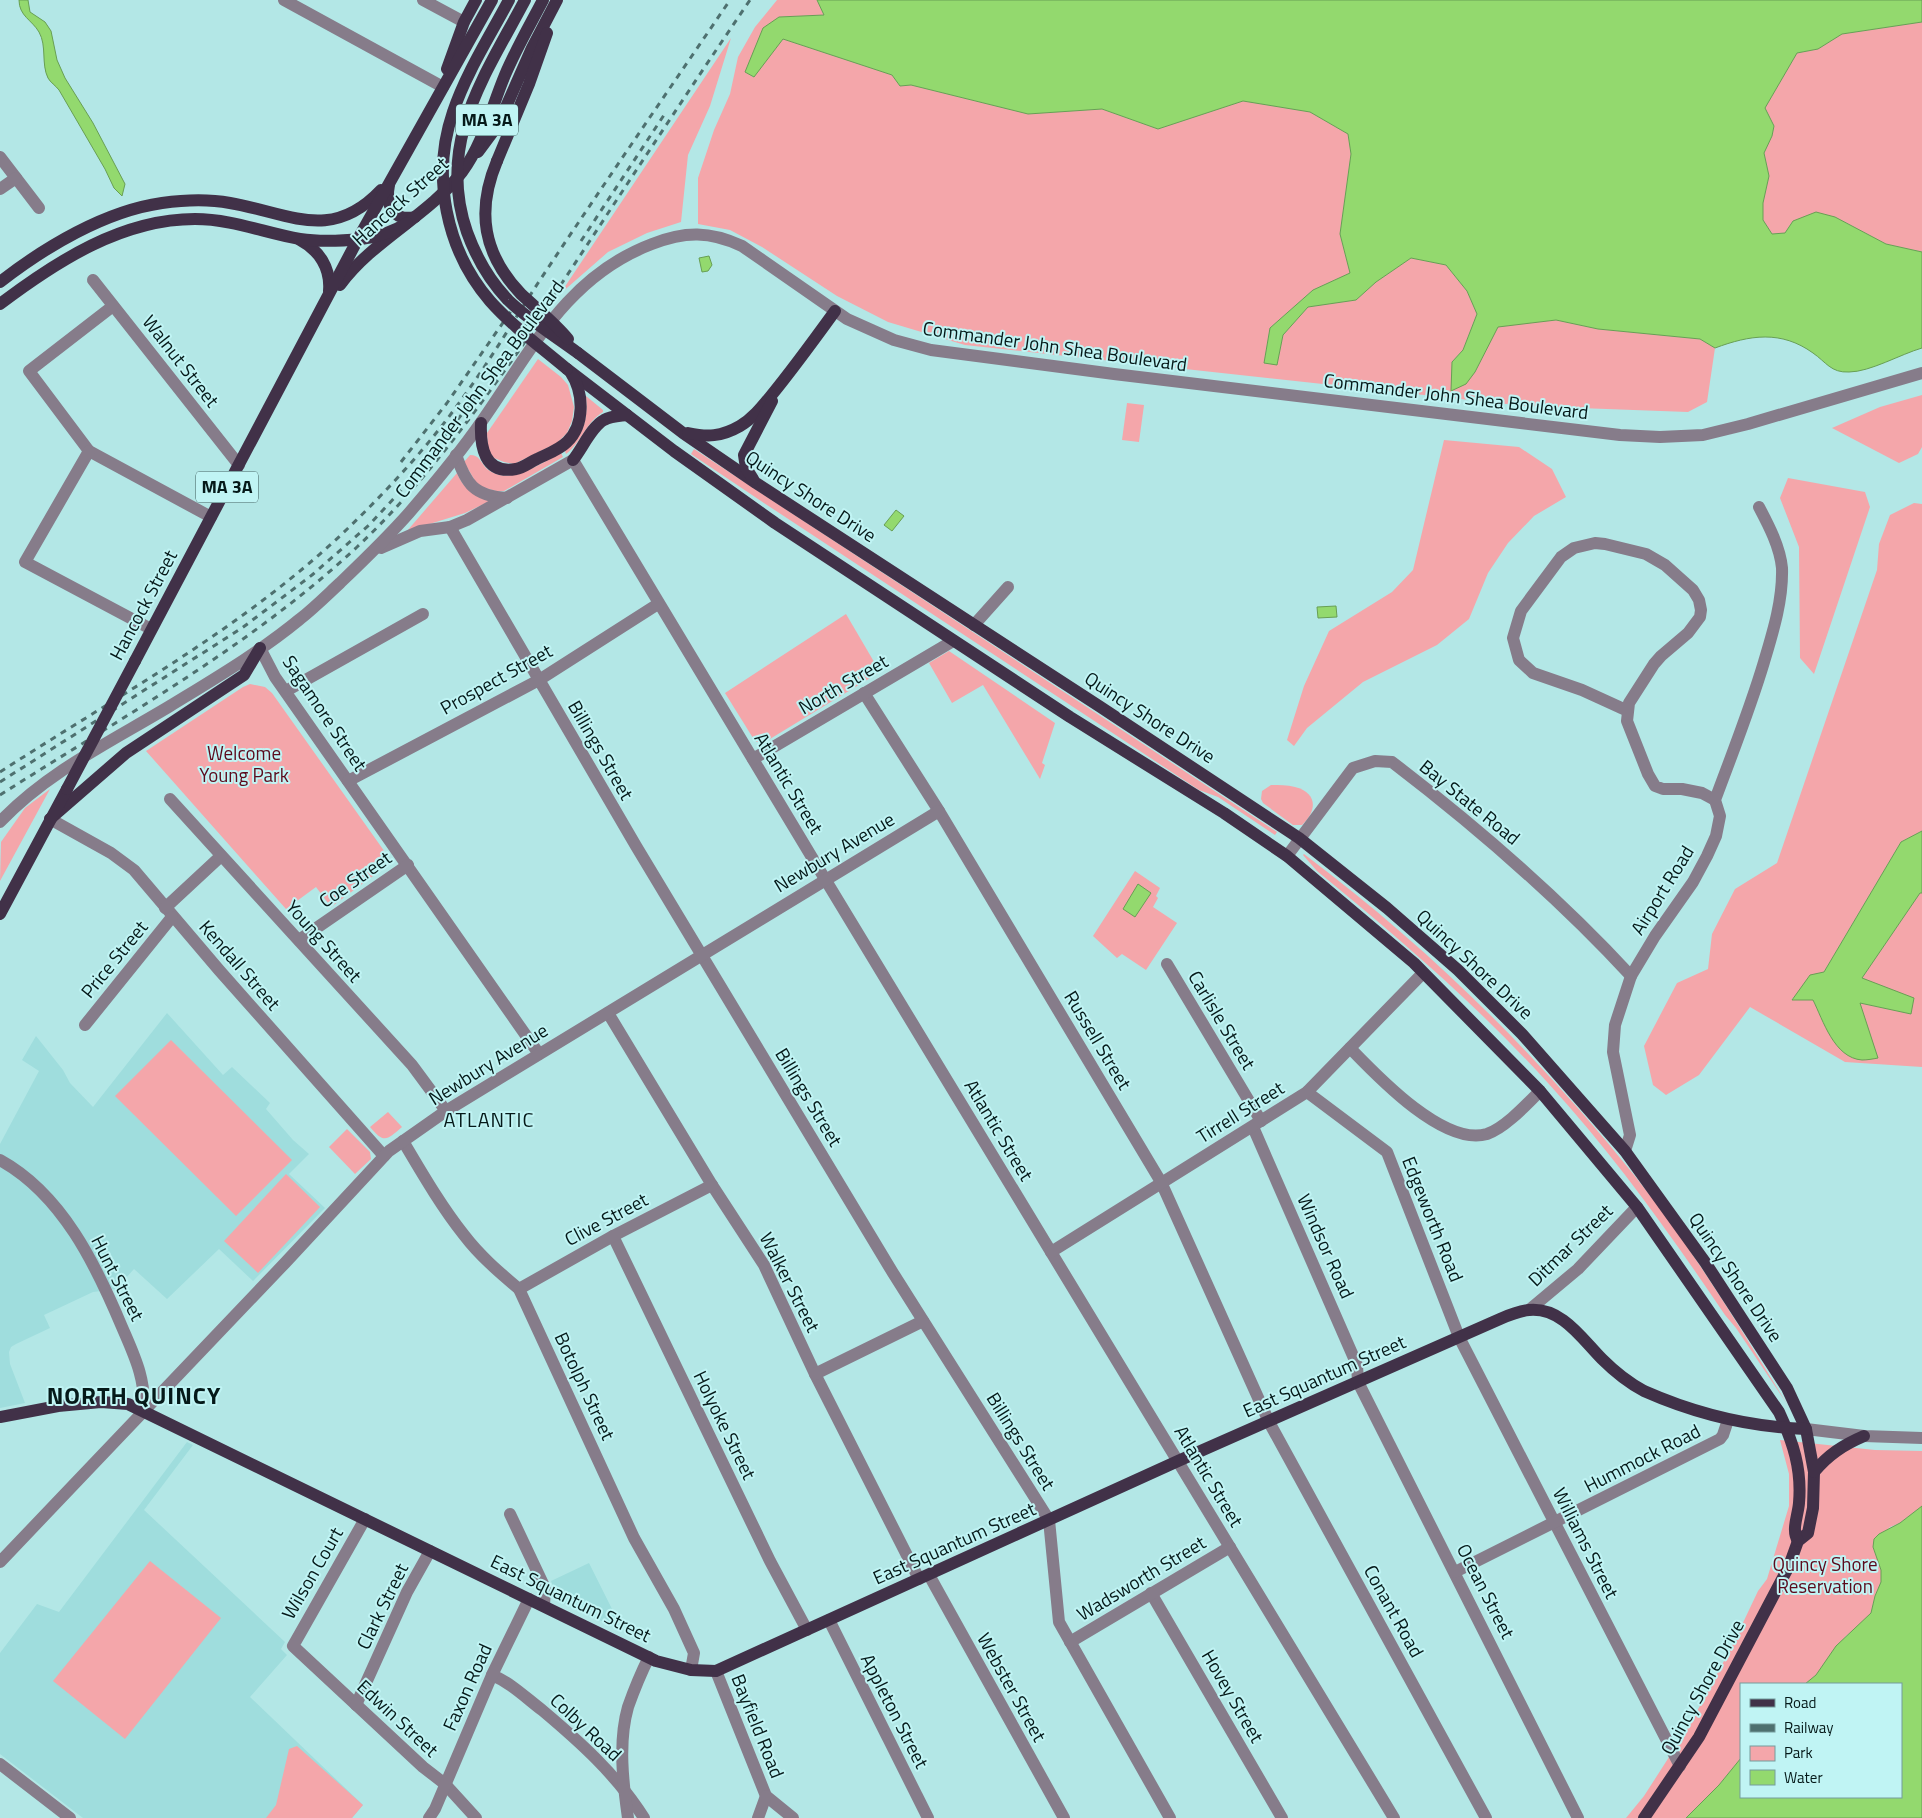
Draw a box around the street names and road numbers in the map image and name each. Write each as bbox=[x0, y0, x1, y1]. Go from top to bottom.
road number: MA 3A bbox=[456, 104, 518, 136]
street label: Hancock Street bbox=[345, 149, 455, 252]
street label: Commander John Shea Boulevard bbox=[387, 274, 570, 504]
street label: Walnut Street bbox=[136, 308, 227, 413]
street label: Commander John Shea Boulevard bbox=[921, 313, 1189, 378]
street label: Commander John Shea Boulevard bbox=[1322, 365, 1590, 426]
street label: Quincy Shore Drive bbox=[740, 442, 882, 549]
road number: MA 3A bbox=[196, 472, 258, 502]
street label: Hancock Street bbox=[101, 544, 184, 665]
street label: Prospect Street bbox=[434, 636, 557, 721]
street label: North Street bbox=[792, 646, 893, 721]
street label: Sagamore Street bbox=[276, 649, 375, 777]
street label: Quincy Shore Drive bbox=[1079, 663, 1221, 770]
street label: Billings Street bbox=[561, 695, 642, 805]
street label: Atlantic Street bbox=[748, 726, 831, 839]
street label: Bay State Road bbox=[1414, 752, 1527, 851]
street label: Newbury Avenue bbox=[768, 804, 900, 899]
street label: Airport Road bbox=[1623, 839, 1701, 940]
street label: Coe Street bbox=[312, 843, 397, 914]
street label: Young Street bbox=[279, 893, 370, 989]
street label: Quincy Shore Drive bbox=[1410, 902, 1540, 1026]
street label: Price Street bbox=[73, 913, 154, 1004]
street label: Kendall Street bbox=[193, 913, 288, 1017]
street label: Carlisle Street bbox=[1181, 965, 1264, 1075]
street label: Russell Street bbox=[1057, 985, 1140, 1095]
street label: Newbury Avenue bbox=[422, 1015, 553, 1112]
street label: Billings Street bbox=[768, 1042, 851, 1152]
street label: Atlantic Street bbox=[958, 1073, 1041, 1186]
street label: Tirrell Street bbox=[1190, 1073, 1290, 1150]
street label: Edgeworth Road bbox=[1395, 1152, 1472, 1286]
street label: Clive Street bbox=[559, 1184, 653, 1253]
street label: Windsor Road bbox=[1290, 1189, 1362, 1303]
street label: Ditmar Street bbox=[1521, 1196, 1619, 1293]
street label: Quincy Shore Drive bbox=[1682, 1206, 1791, 1347]
street label: Walker Street bbox=[753, 1227, 828, 1337]
street label: Hunt Street bbox=[84, 1230, 153, 1326]
street label: East Squantum Street bbox=[1238, 1326, 1410, 1424]
street label: Botolph Street bbox=[548, 1327, 623, 1445]
street label: Holyoke Street bbox=[687, 1365, 764, 1484]
street label: Billings Street bbox=[980, 1386, 1063, 1496]
street label: Hummock Road bbox=[1578, 1416, 1705, 1499]
street label: Atlantic Street bbox=[1168, 1419, 1251, 1532]
street label: Williams Street bbox=[1546, 1482, 1627, 1604]
street label: East Squantum Street bbox=[868, 1493, 1040, 1591]
street label: Wilson Court bbox=[273, 1521, 350, 1624]
street label: Wadsworth Street bbox=[1071, 1527, 1211, 1628]
street label: Ocean Street bbox=[1450, 1538, 1523, 1644]
street label: East Squantum Street bbox=[486, 1546, 657, 1649]
street label: Clark Street bbox=[348, 1557, 415, 1654]
street label: Conant Road bbox=[1357, 1559, 1432, 1662]
street label: Quincy Shore Drive bbox=[1652, 1614, 1751, 1760]
street label: Webster Street bbox=[970, 1627, 1055, 1747]
street label: Faxon Road bbox=[434, 1639, 499, 1735]
street label: Hovey Street bbox=[1195, 1644, 1272, 1748]
street label: Appleton Street bbox=[854, 1648, 937, 1773]
street label: Bayfield Road bbox=[724, 1669, 793, 1782]
street label: Edwin Street bbox=[351, 1672, 446, 1763]
street label: Colby Road bbox=[544, 1686, 629, 1768]

